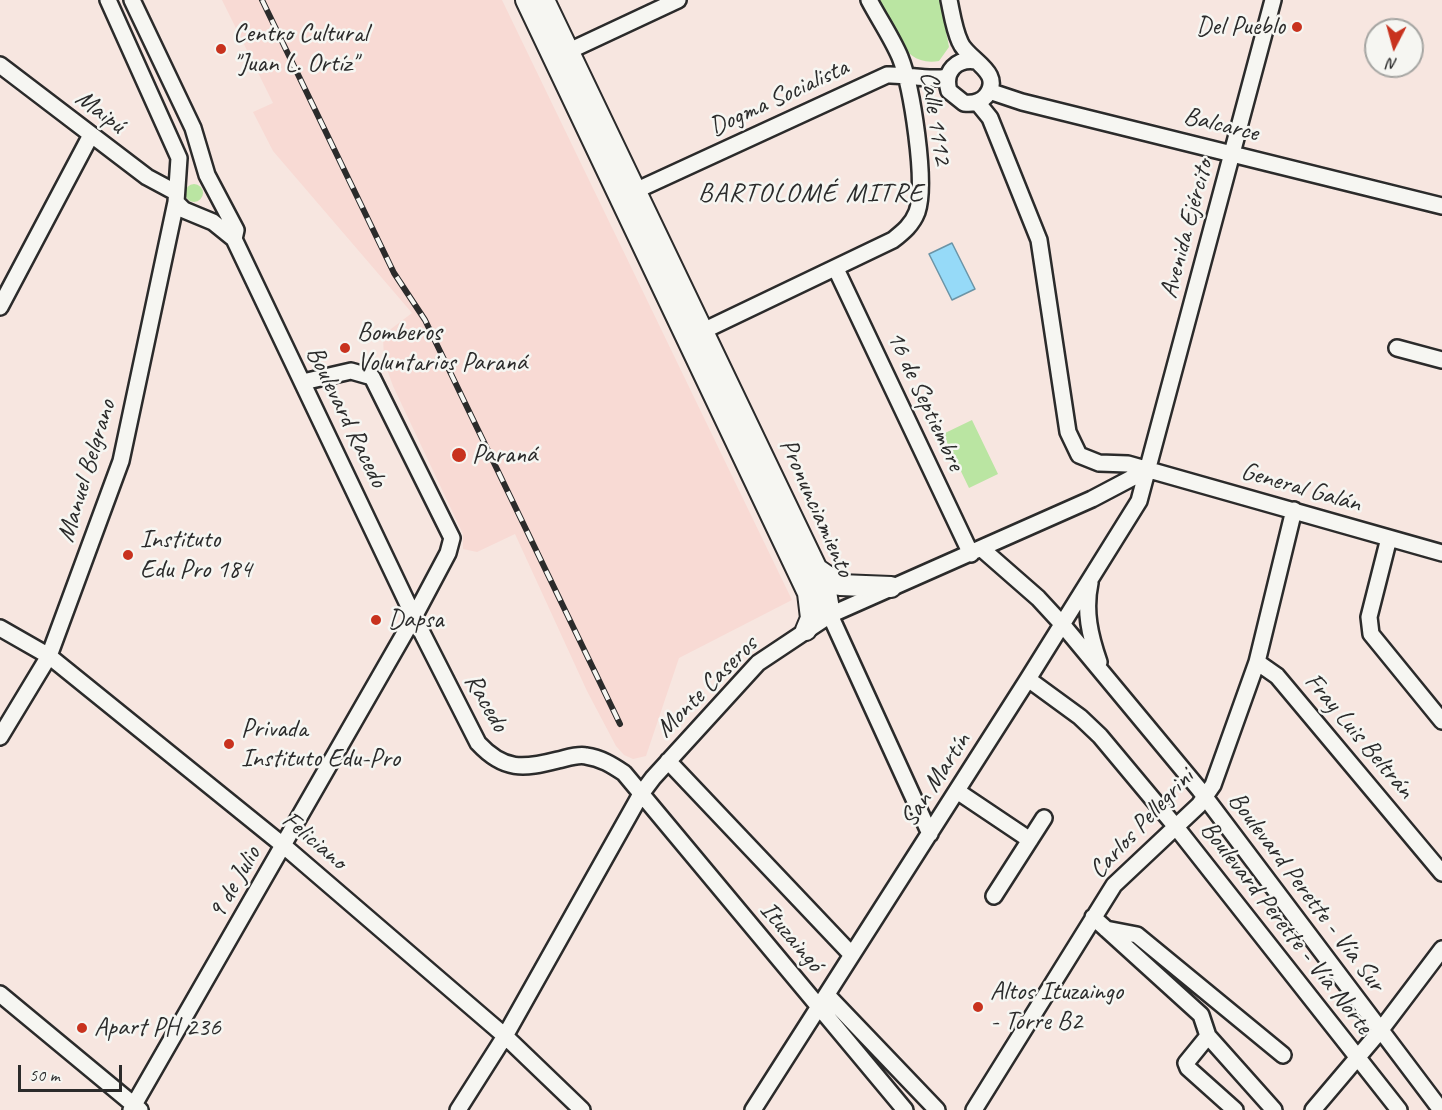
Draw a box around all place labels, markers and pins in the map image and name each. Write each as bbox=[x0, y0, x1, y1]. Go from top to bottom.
place label: Del Pueblo bbox=[1196, 11, 1285, 43]
place label: Centro Cultural "Juan L. Ortíz" bbox=[233, 18, 368, 80]
marker: Del Pueblo bbox=[1290, 20, 1304, 34]
marker: Centro Cultural "Juan L. Ortíz" bbox=[214, 42, 228, 56]
place label: Bomberos Voluntarios Paraná bbox=[357, 317, 527, 378]
marker: Bomberos Voluntarios Paraná bbox=[338, 341, 352, 355]
place label: Paraná bbox=[472, 439, 537, 471]
marker: Paraná bbox=[450, 446, 468, 464]
place label: Instituto Edu Pro 184 bbox=[140, 524, 252, 586]
marker: Instituto Edu Pro 184 bbox=[121, 548, 135, 562]
place label: Dapsa bbox=[388, 604, 444, 636]
marker: Dapsa bbox=[369, 613, 383, 627]
place label: Privada Instituto Edu-Pro bbox=[241, 713, 400, 774]
marker: Privada Instituto Edu-Pro bbox=[222, 737, 236, 751]
place label: Altos Ituzaingo - Torre B2 bbox=[990, 976, 1123, 1038]
marker: Altos Ituzaingo - Torre B2 bbox=[971, 1000, 985, 1014]
place label: Apart PH 236 bbox=[94, 1012, 221, 1044]
marker: Apart PH 236 bbox=[75, 1021, 89, 1035]

